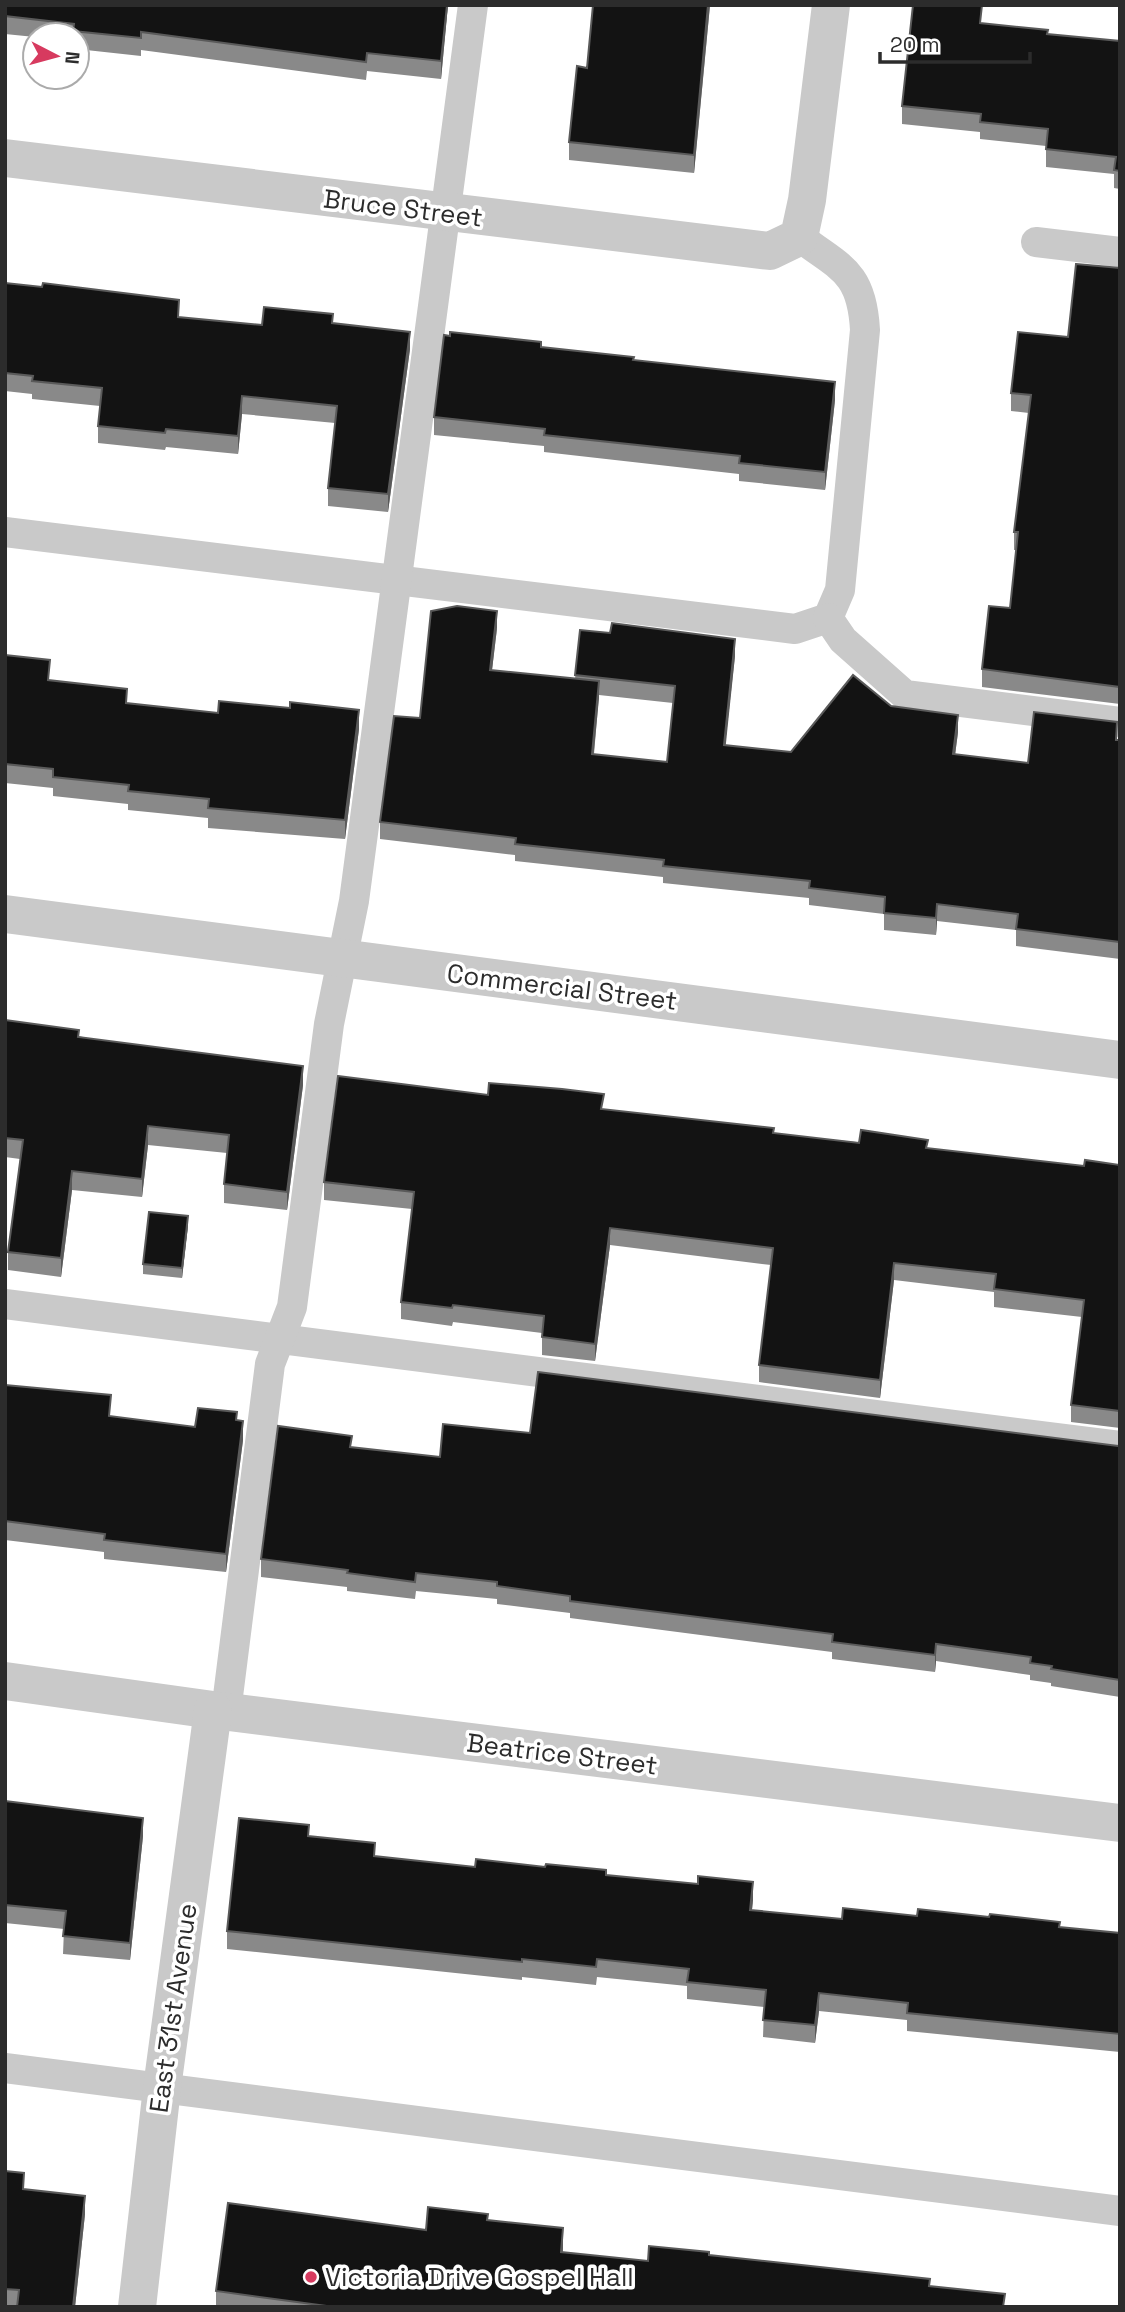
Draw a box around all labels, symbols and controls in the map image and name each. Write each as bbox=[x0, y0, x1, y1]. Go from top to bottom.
north arrow bbox=[21, 21, 91, 91]
scale bar bbox=[880, 21, 1030, 65]
text: 20 m bbox=[890, 31, 940, 58]
text: N bbox=[59, 50, 86, 65]
street label: Bruce Street bbox=[322, 181, 484, 235]
street label: Commercial Street bbox=[445, 956, 679, 1018]
street label: Beatrice Street bbox=[465, 1725, 659, 1783]
street label: East 31st Avenue bbox=[141, 1901, 205, 2115]
place label: Victoria Drive Gospel Hall bbox=[325, 2260, 634, 2294]
marker: Victoria Drive Gospel Hall bbox=[303, 2269, 319, 2285]

